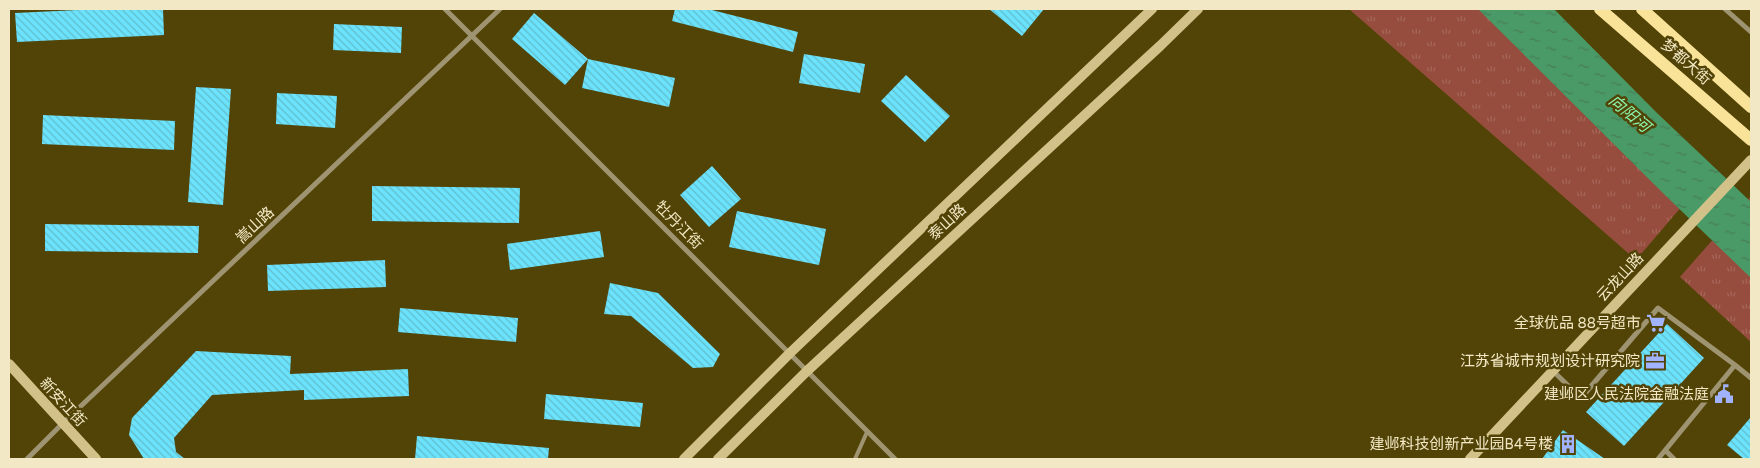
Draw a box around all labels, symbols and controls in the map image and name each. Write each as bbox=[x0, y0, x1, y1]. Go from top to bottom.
street label: 梦都大街 bbox=[1657, 36, 1715, 88]
water label: 向阳河 bbox=[1605, 91, 1656, 138]
street label: 牡丹江街 bbox=[651, 197, 707, 253]
street label: 泰山路 bbox=[924, 200, 970, 244]
street label: 嵩山路 bbox=[232, 203, 278, 247]
street label: 云龙山路 bbox=[1593, 249, 1647, 305]
supermarket icon: 全球优品 88号超市 bbox=[1645, 312, 1667, 334]
place label: 全球优品 88号超市 bbox=[1514, 314, 1641, 332]
office icon: 江苏省城市规划设计研究院 bbox=[1644, 350, 1666, 372]
place label: 江苏省城市规划设计研究院 bbox=[1460, 352, 1640, 370]
street label: 新安江街 bbox=[36, 374, 90, 430]
public building icon: 建邺区人民法院金融法庭 bbox=[1713, 383, 1735, 405]
place label: 建邺区人民法院金融法庭 bbox=[1544, 385, 1709, 403]
building icon: 建邺科技创新产业园B4号楼 bbox=[1557, 433, 1579, 455]
place label: 建邺科技创新产业园B4号楼 bbox=[1370, 435, 1553, 453]

